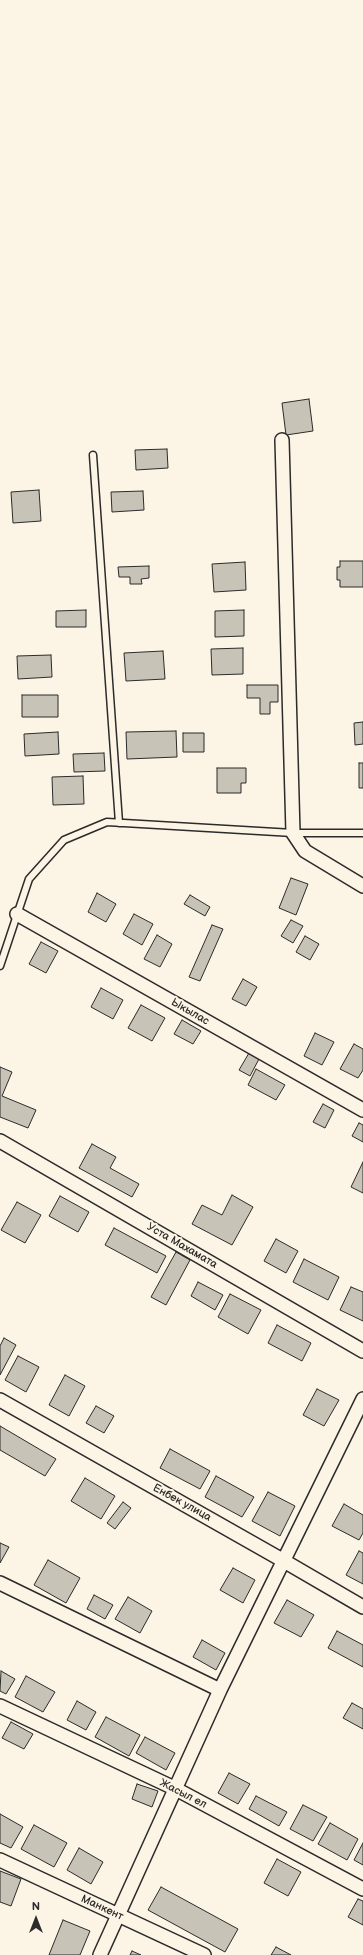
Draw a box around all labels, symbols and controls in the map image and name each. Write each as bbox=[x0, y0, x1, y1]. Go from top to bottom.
street label: Ыкылас bbox=[169, 996, 211, 1028]
street label: Уста Махамата bbox=[144, 1220, 220, 1272]
street label: Енбек улица bbox=[150, 1482, 214, 1524]
street label: Жасыл ел bbox=[157, 1777, 209, 1811]
street label: Манкент bbox=[79, 1892, 125, 1924]
north arrow bbox=[16, 1899, 56, 1939]
text: N bbox=[32, 1900, 40, 1913]

